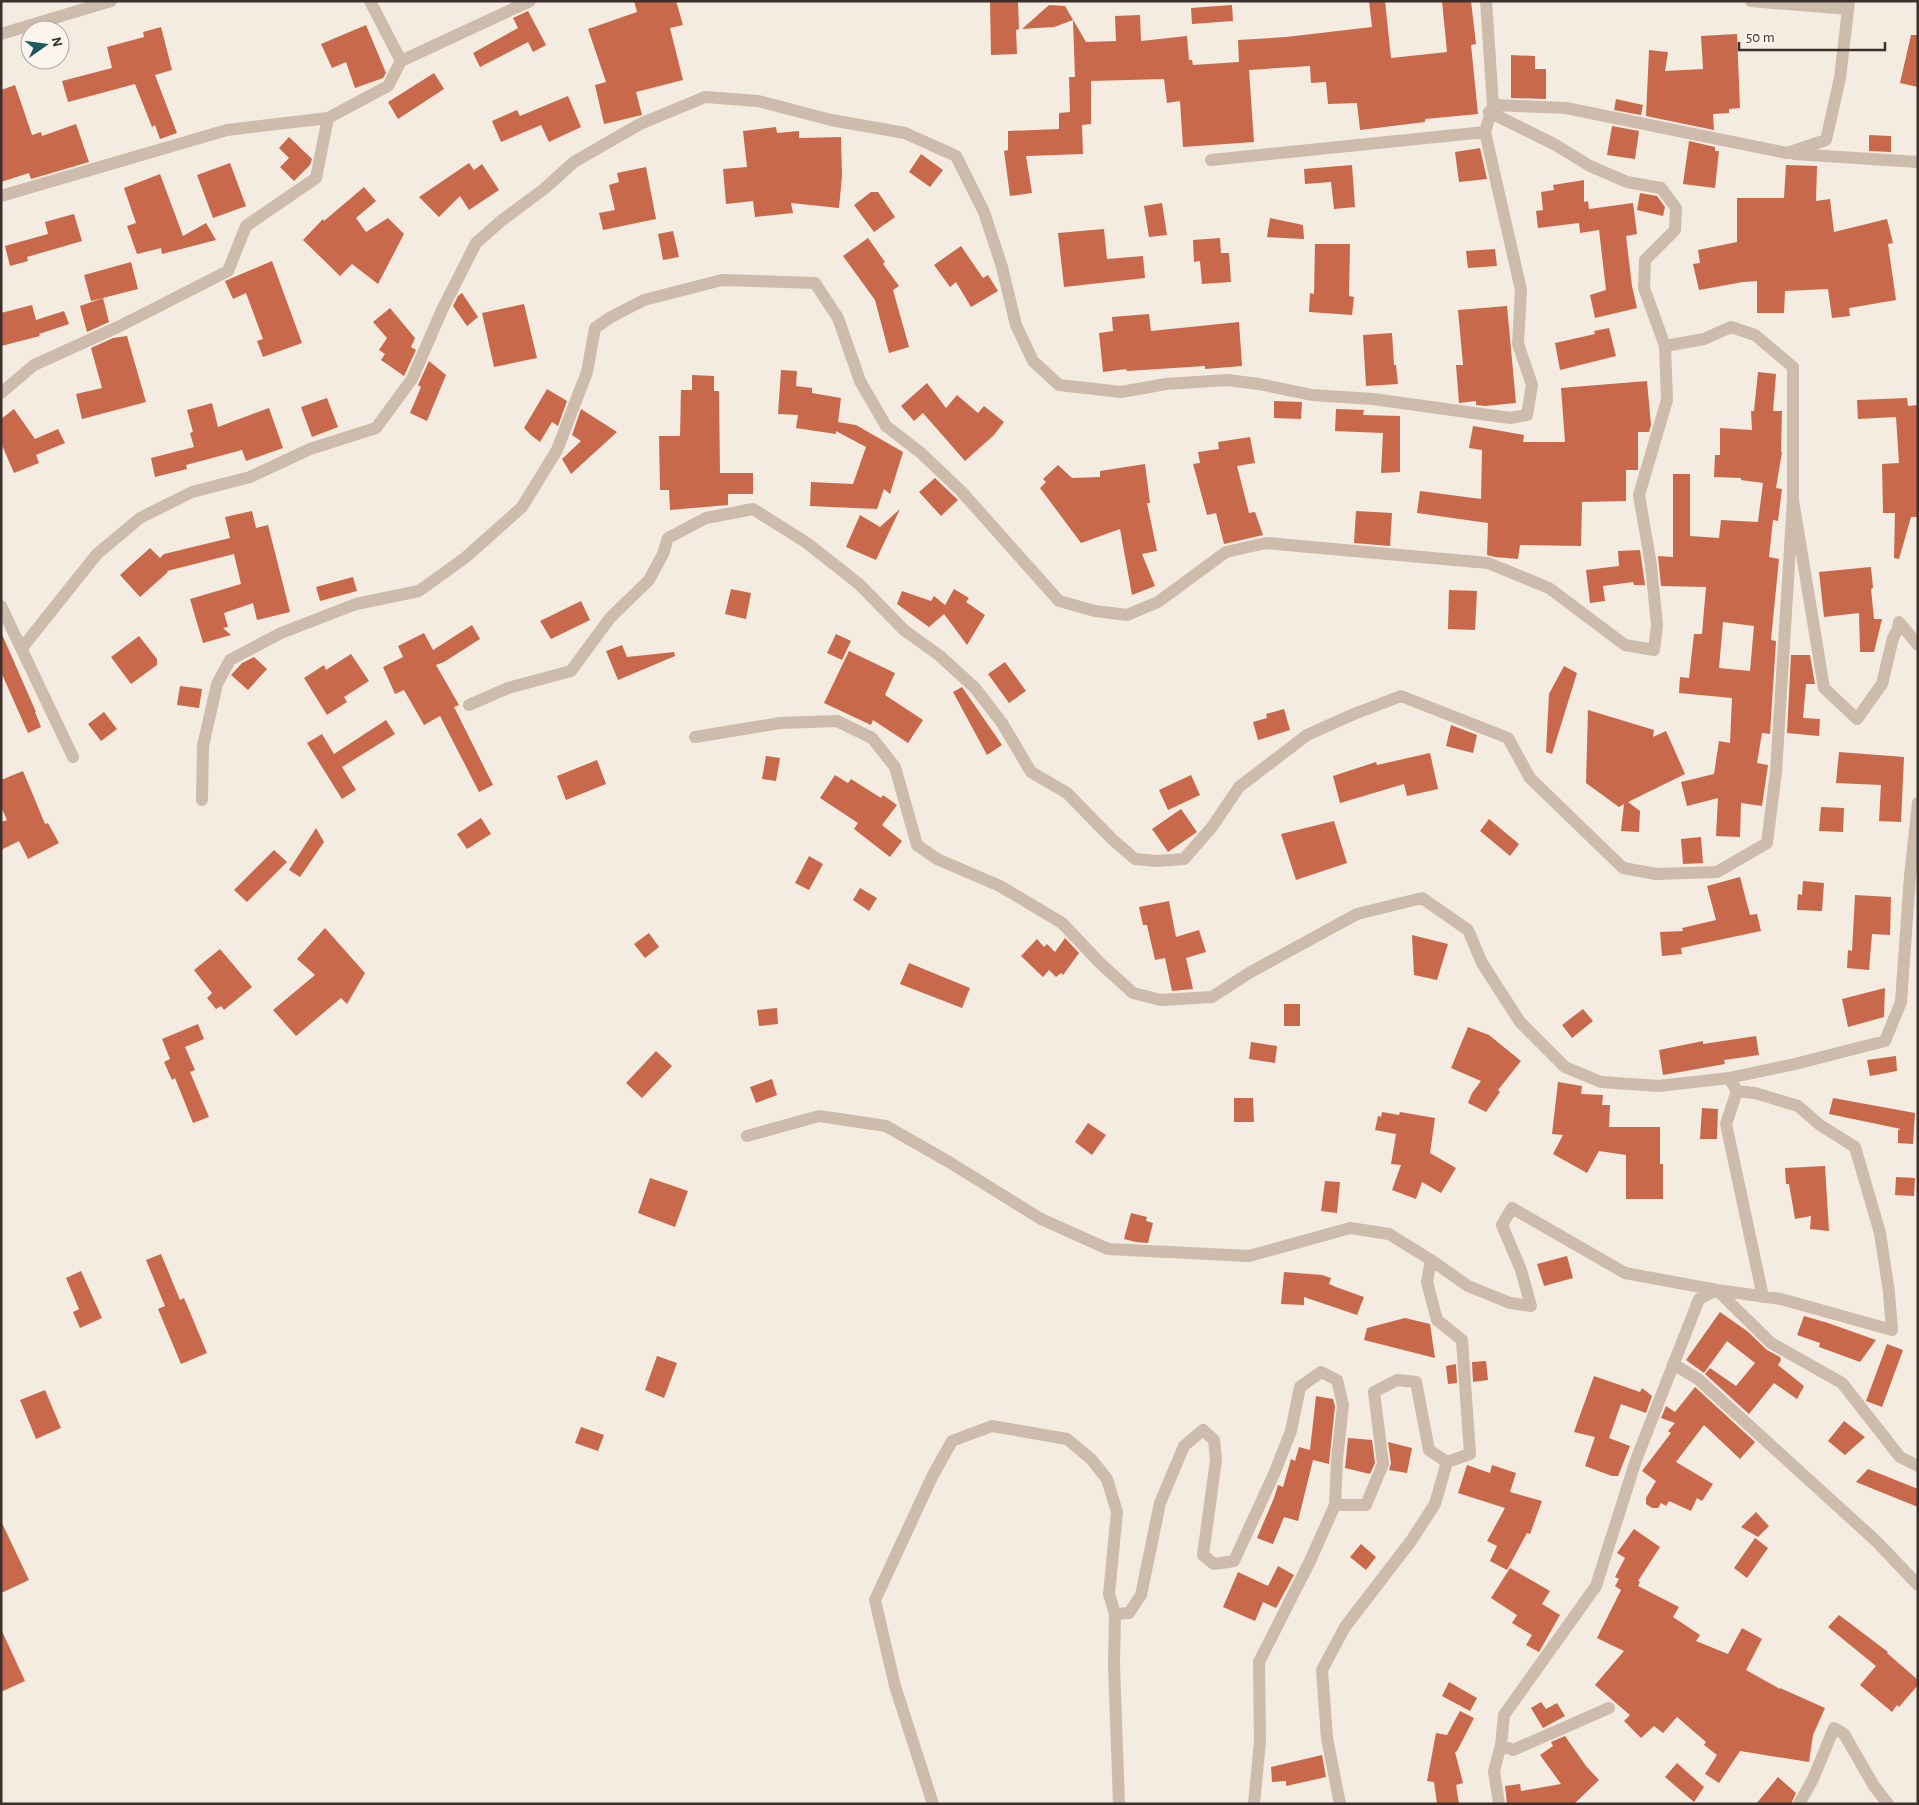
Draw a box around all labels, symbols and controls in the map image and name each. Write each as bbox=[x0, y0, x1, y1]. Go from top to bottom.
north arrow bbox=[20, 20, 70, 70]
scale bar bbox=[1739, 20, 1885, 52]
text: 50 m bbox=[1746, 30, 1775, 45]
text: N bbox=[49, 36, 65, 49]

